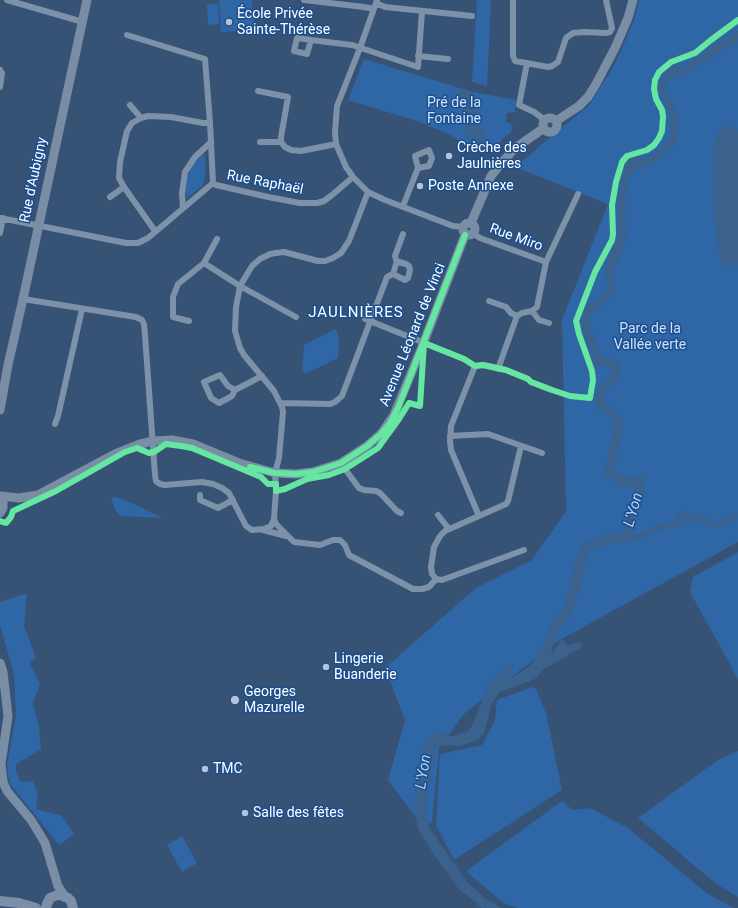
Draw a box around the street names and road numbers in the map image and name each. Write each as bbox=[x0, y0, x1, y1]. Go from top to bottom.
street label: Rue d'Aubigny bbox=[17, 136, 51, 224]
street label: Rue Raphaël bbox=[225, 167, 305, 199]
street label: Rue Miro bbox=[487, 221, 545, 255]
street label: Avenue Léonard de Vinci bbox=[377, 261, 449, 409]

